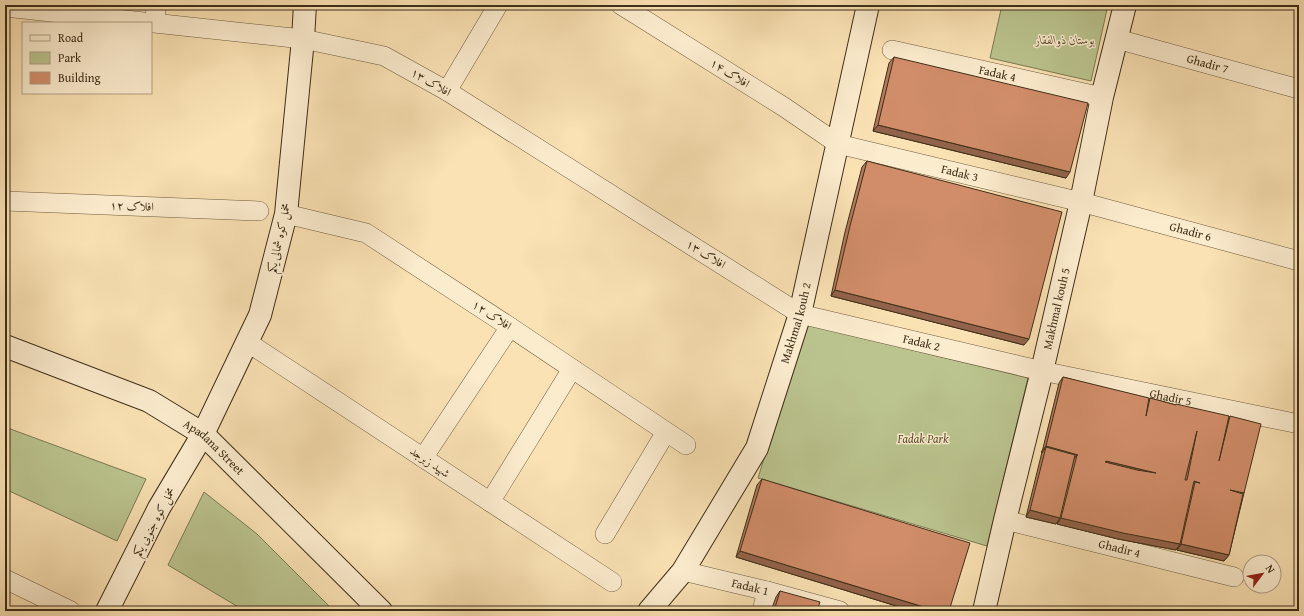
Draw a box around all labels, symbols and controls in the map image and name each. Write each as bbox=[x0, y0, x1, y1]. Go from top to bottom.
legend bbox=[22, 22, 152, 94]
text: Road bbox=[58, 29, 84, 46]
park label: بوستان ذوالفقار bbox=[1034, 31, 1096, 48]
text: Park bbox=[58, 49, 82, 66]
street label: Ghadir 7 bbox=[1185, 50, 1231, 77]
street label: افلاک ۱۴ bbox=[707, 54, 754, 92]
street label: Fadak 4 bbox=[977, 61, 1018, 86]
street label: افلاک ۱۳ bbox=[408, 63, 455, 100]
text: Building bbox=[58, 69, 101, 86]
street label: Fadak 3 bbox=[940, 160, 980, 185]
street label: افلاک ۱۲ bbox=[110, 196, 155, 215]
street label: مخمل کوه شمالی‌ یکم bbox=[263, 201, 297, 275]
street label: Ghadir 6 bbox=[1168, 217, 1214, 245]
street label: افلاک ۱۳ bbox=[683, 235, 730, 273]
street label: Makhmal kouh 5 bbox=[1038, 266, 1074, 351]
street label: Makhmal kouh 2 bbox=[776, 281, 815, 366]
street label: افلاک ۱۲ bbox=[469, 295, 516, 334]
street label: Fadak 2 bbox=[901, 330, 942, 355]
street label: Ghadir 5 bbox=[1148, 384, 1194, 410]
street label: Apadana Street bbox=[180, 415, 249, 479]
park label: Fadak Park bbox=[897, 430, 949, 447]
street label: شهید زبرجد bbox=[407, 442, 454, 481]
street label: مخمل کوه جنوبی یکم bbox=[128, 484, 182, 561]
street label: Ghadir 4 bbox=[1097, 535, 1143, 561]
north arrow bbox=[1242, 554, 1282, 594]
text: N bbox=[1262, 561, 1280, 577]
street label: Fadak 1 bbox=[730, 574, 771, 599]

